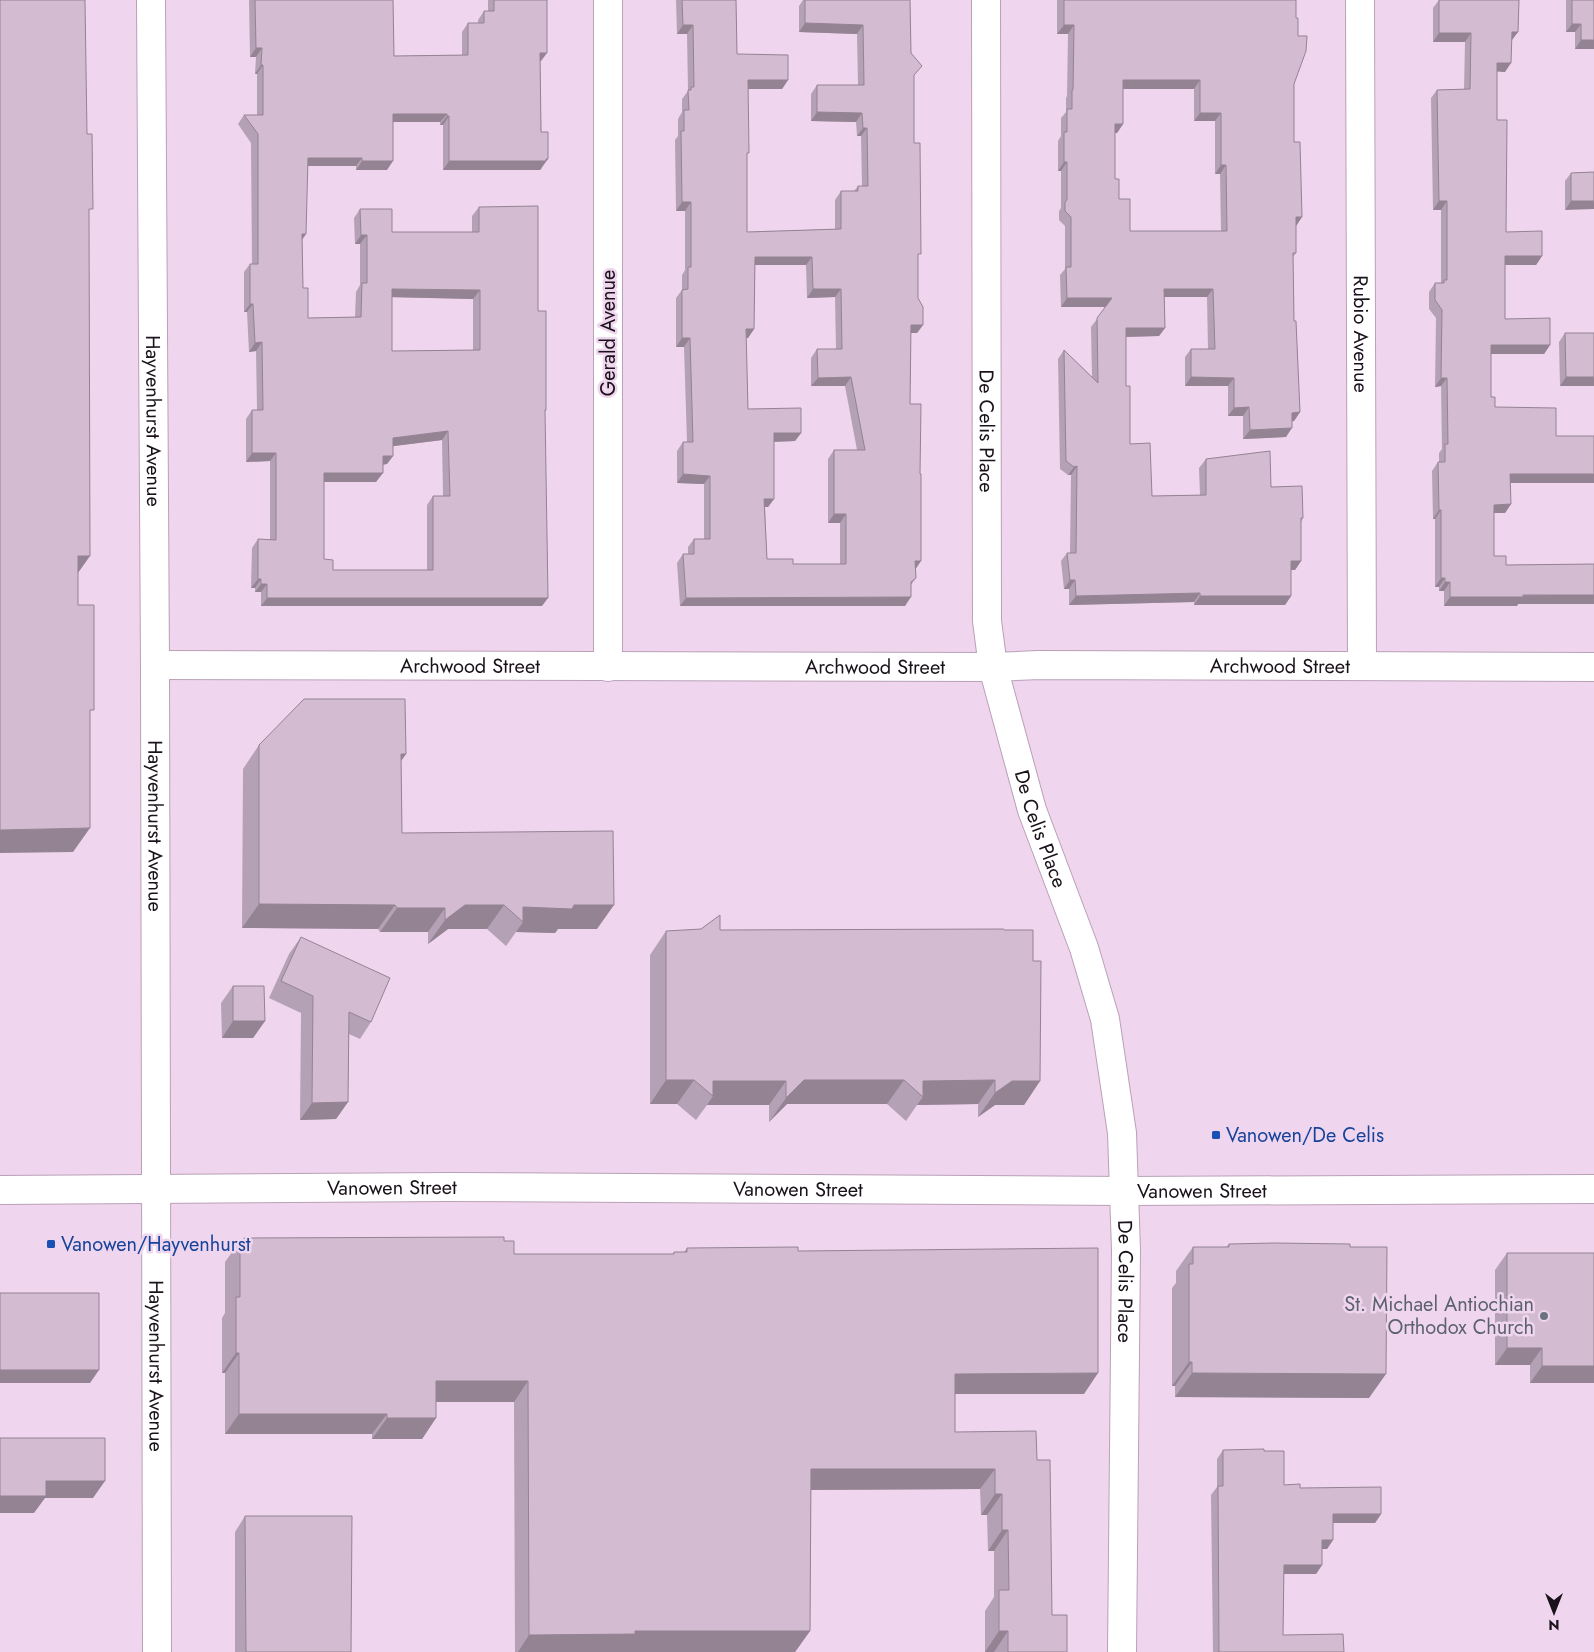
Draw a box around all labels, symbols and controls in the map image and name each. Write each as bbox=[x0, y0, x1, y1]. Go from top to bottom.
street label: Gerald Avenue bbox=[594, 270, 623, 396]
street label: Rubio Avenue bbox=[1346, 275, 1375, 393]
street label: Hayvenhurst Avenue bbox=[138, 335, 168, 507]
street label: De Celis Place bbox=[972, 370, 1001, 492]
street label: Archwood Street bbox=[400, 652, 540, 681]
street label: Archwood Street bbox=[1210, 652, 1350, 681]
street label: Archwood Street bbox=[805, 653, 945, 682]
street label: Hayvenhurst Avenue bbox=[140, 740, 170, 912]
street label: De Celis Place bbox=[1007, 767, 1074, 892]
place label: Vanowen/De Celis bbox=[1226, 1121, 1384, 1150]
marker: Vanowen/De Celis bbox=[1210, 1129, 1222, 1141]
street label: Vanowen Street bbox=[327, 1173, 457, 1203]
street label: Vanowen Street bbox=[733, 1175, 863, 1204]
street label: Vanowen Street bbox=[1137, 1176, 1267, 1206]
street label: De Celis Place bbox=[1110, 1220, 1140, 1343]
place label: Vanowen/Hayvenhurst bbox=[61, 1230, 251, 1259]
marker: Vanowen/Hayvenhurst bbox=[45, 1238, 57, 1250]
street label: Hayvenhurst Avenue bbox=[141, 1280, 171, 1452]
place label: St. Michael Antiochian Orthodox Church bbox=[1344, 1290, 1534, 1342]
marker: St. Michael Antiochian Orthodox Church bbox=[1538, 1310, 1550, 1322]
north arrow bbox=[1529, 1587, 1579, 1637]
text: N bbox=[1548, 1615, 1560, 1635]

